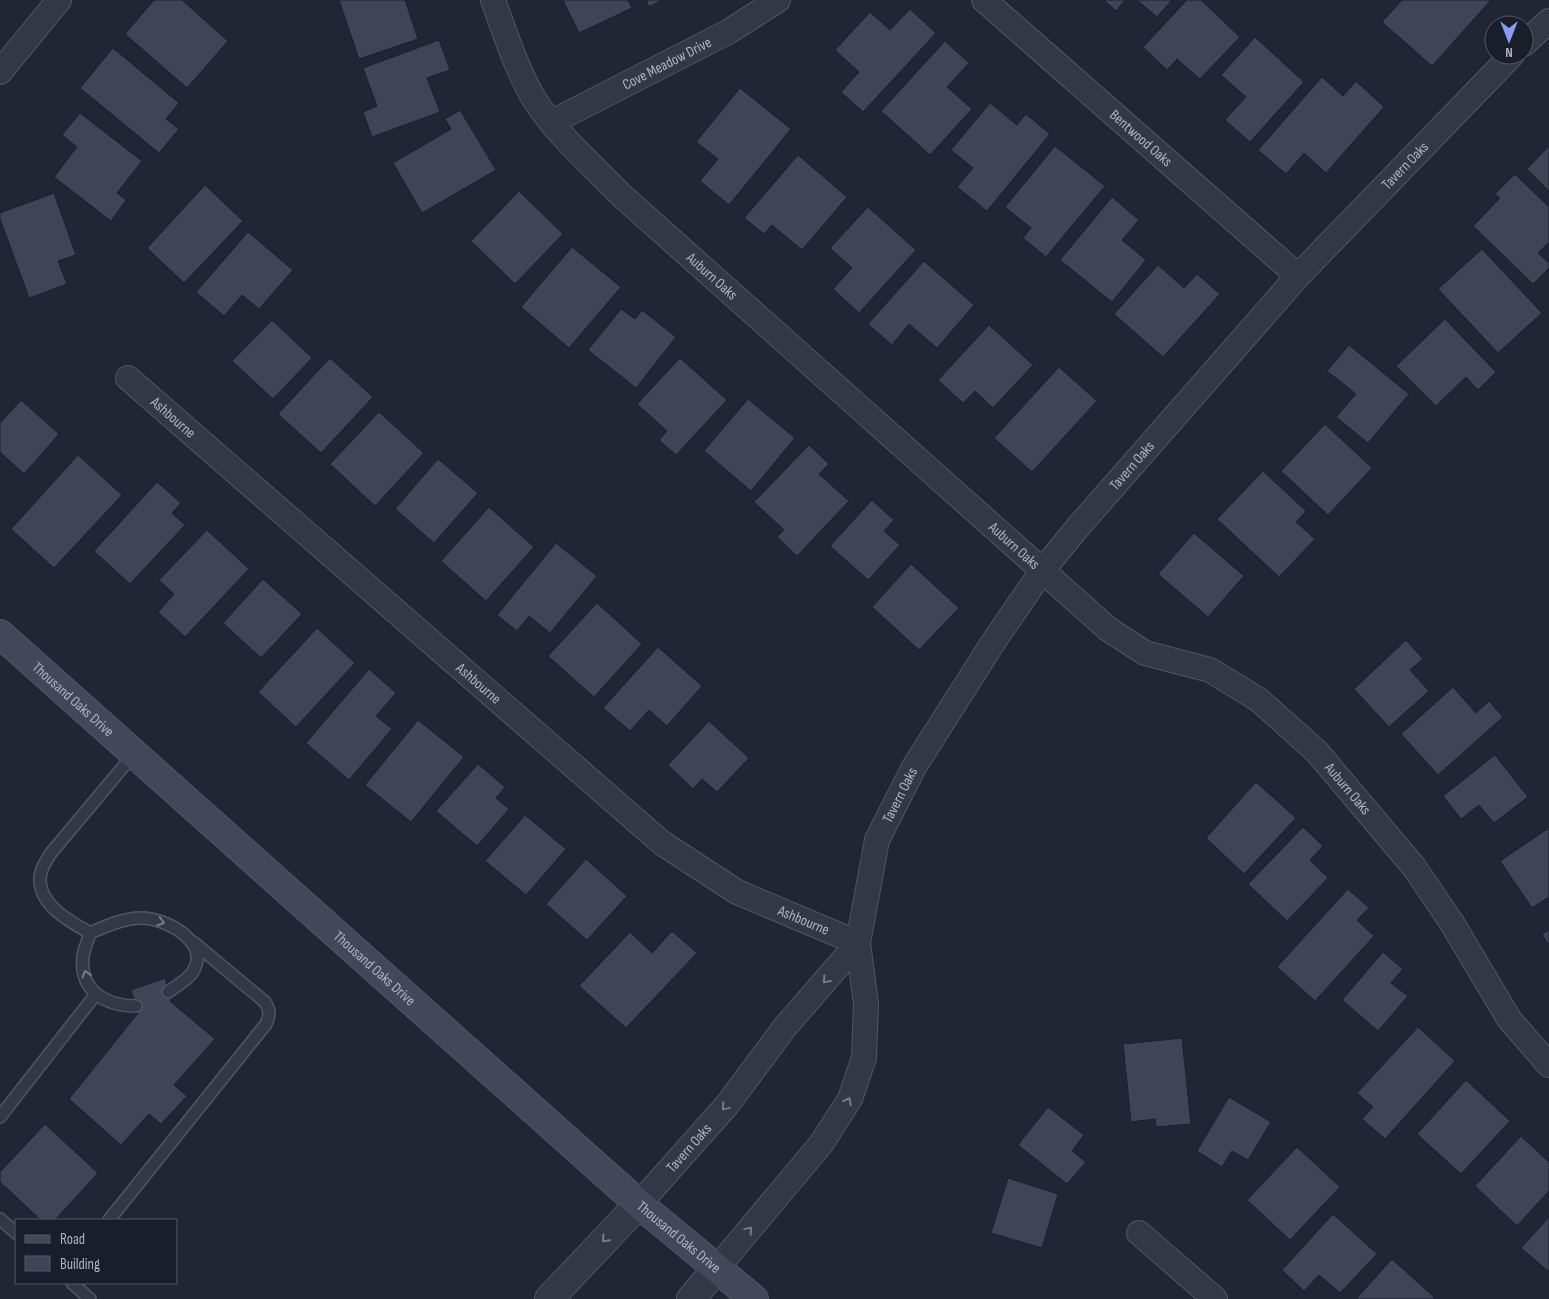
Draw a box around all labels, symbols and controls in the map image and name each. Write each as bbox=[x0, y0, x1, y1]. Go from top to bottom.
north arrow bbox=[1484, 15, 1534, 65]
street label: Cove Meadow Drive bbox=[619, 33, 715, 94]
text: N bbox=[1505, 44, 1513, 61]
street label: Bentwood Oaks bbox=[1105, 106, 1176, 171]
street label: Tavern Oaks bbox=[1378, 138, 1433, 194]
street label: Auburn Oaks bbox=[681, 248, 741, 304]
street label: Ashbourne bbox=[146, 392, 199, 443]
street label: Tavern Oaks bbox=[1105, 437, 1159, 495]
street label: Auburn Oaks bbox=[984, 517, 1044, 574]
street label: Thousand Oaks Drive bbox=[28, 658, 118, 741]
street label: Ashbourne bbox=[451, 658, 505, 709]
street label: Auburn Oaks bbox=[1320, 758, 1375, 819]
street label: Tavern Oaks bbox=[878, 764, 922, 826]
street label: Ashbourne bbox=[774, 901, 832, 940]
one-way arrow bbox=[157, 916, 165, 927]
street label: Thousand Oaks Drive bbox=[329, 927, 419, 1010]
one-way arrow bbox=[82, 970, 92, 978]
one-way arrow bbox=[823, 974, 832, 983]
one-way arrow bbox=[842, 1098, 852, 1107]
one-way arrow bbox=[722, 1101, 731, 1110]
street label: Tavern Oaks bbox=[662, 1120, 716, 1177]
street label: Thousand Oaks Drive bbox=[633, 1197, 725, 1278]
legend bbox=[15, 1219, 178, 1284]
one-way arrow bbox=[744, 1227, 752, 1236]
text: Road bbox=[60, 1230, 85, 1249]
one-way arrow bbox=[602, 1234, 611, 1243]
text: Building bbox=[60, 1255, 100, 1274]

